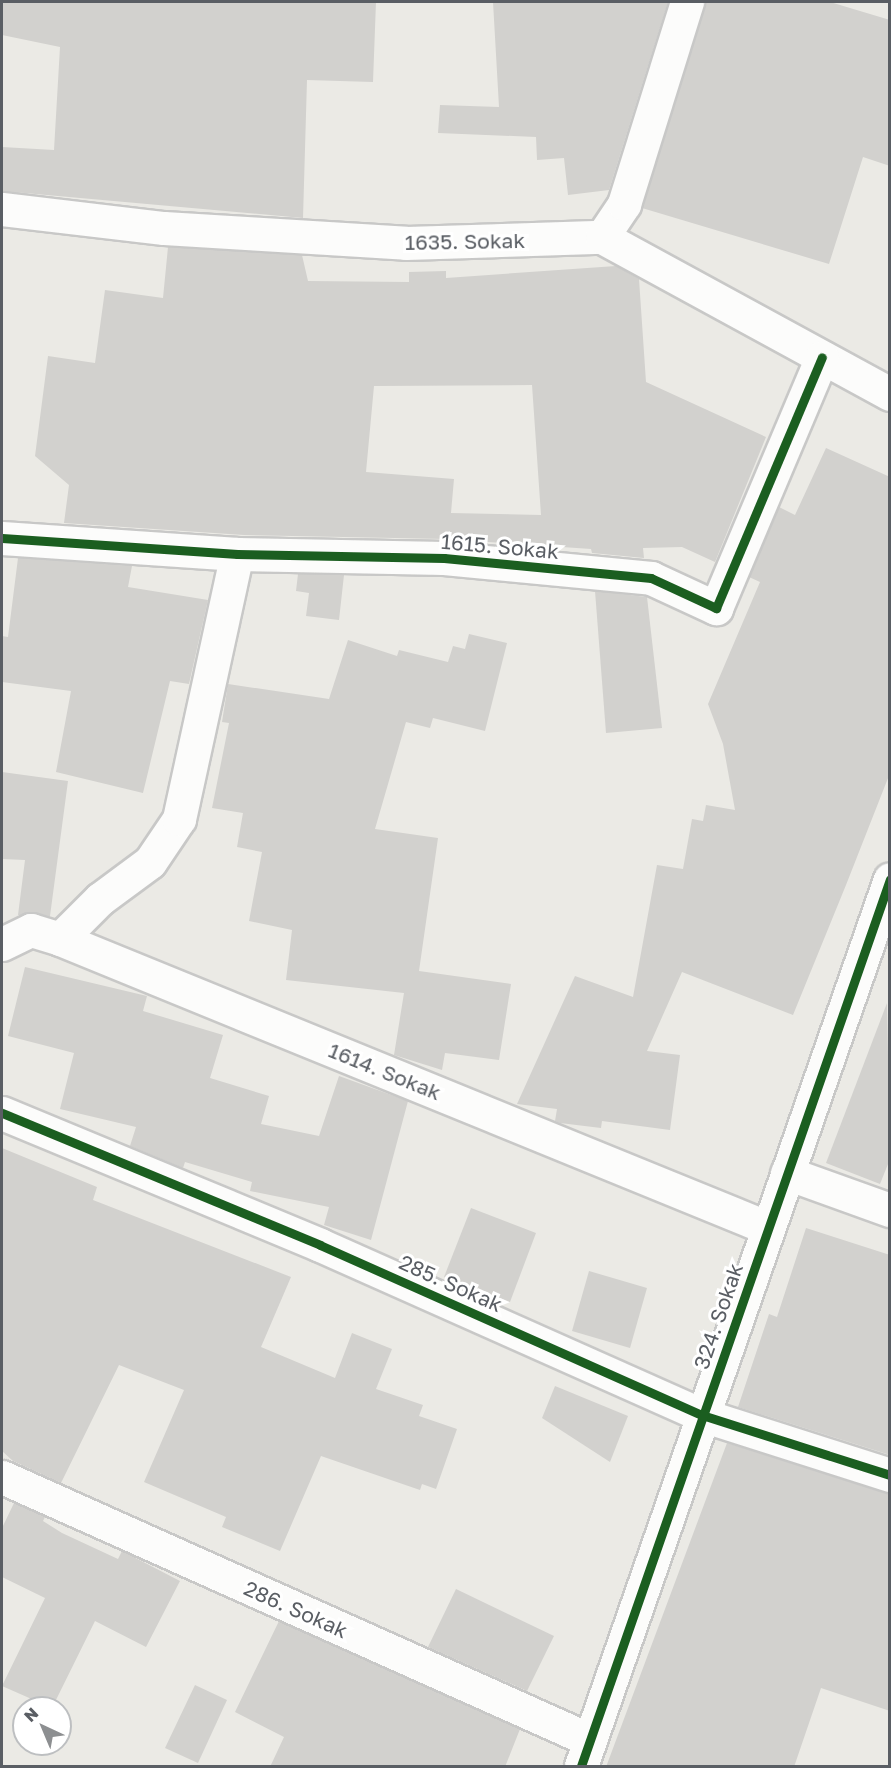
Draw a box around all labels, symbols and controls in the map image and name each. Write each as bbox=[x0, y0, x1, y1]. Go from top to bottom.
street label: 1635. Sokak bbox=[405, 227, 525, 255]
street label: 1615. Sokak bbox=[440, 528, 560, 564]
street label: 1614. Sokak bbox=[325, 1037, 445, 1105]
street label: 285. Sokak bbox=[396, 1249, 506, 1317]
street label: 324. Sokak bbox=[688, 1260, 748, 1372]
street label: 286. Sokak bbox=[240, 1575, 352, 1643]
north arrow bbox=[12, 1696, 72, 1756]
text: N bbox=[20, 1703, 42, 1726]

